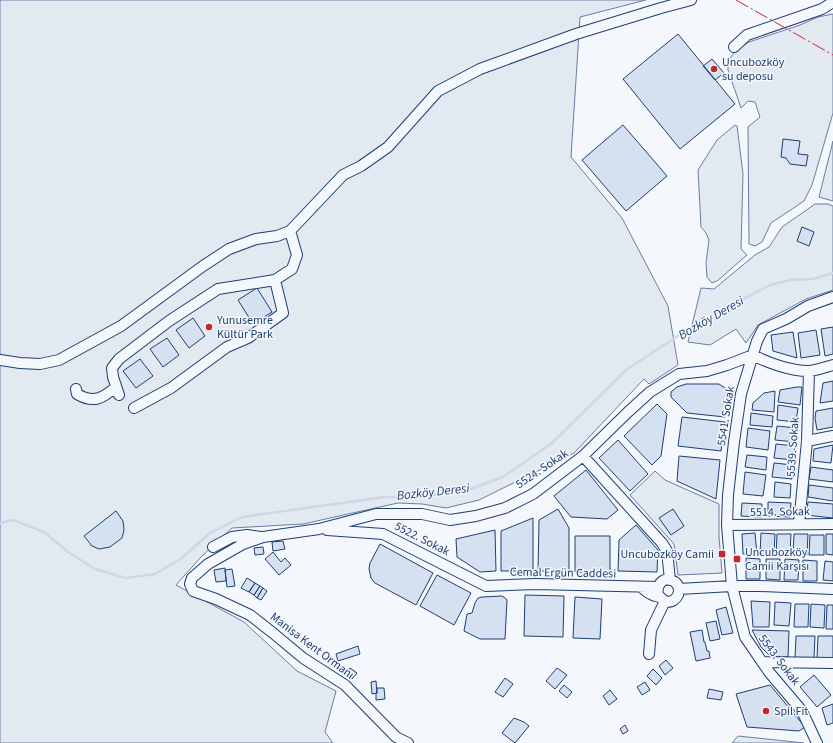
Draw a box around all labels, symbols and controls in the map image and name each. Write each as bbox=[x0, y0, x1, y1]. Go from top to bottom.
place label: Uncubozköy su deposu bbox=[722, 54, 785, 85]
marker: Uncubozköy su deposu bbox=[709, 64, 719, 74]
water label: Bozköy Deresi bbox=[675, 292, 748, 344]
place label: Yunusemre Kültür Park bbox=[216, 312, 273, 343]
marker: Yunusemre Kültür Park bbox=[204, 322, 214, 332]
street label: 5541. Sokak bbox=[713, 385, 739, 447]
street label: 5539. Sokak bbox=[782, 416, 804, 478]
street label: 5524. Sokak bbox=[512, 445, 572, 493]
water label: Bozköy Deresi bbox=[396, 479, 471, 505]
street label: 5514. Sokak bbox=[750, 503, 810, 521]
street label: 5522. Sokak bbox=[391, 518, 453, 560]
place label: Uncubozköy Camii Karşısı bbox=[745, 544, 809, 575]
place label: Uncubozköy Camii bbox=[621, 546, 714, 563]
marker: Uncubozköy Camii bbox=[717, 549, 727, 559]
marker: Uncubozköy Camii Karşısı bbox=[732, 554, 742, 564]
street label: Cemal Ergün Caddesi bbox=[510, 564, 616, 582]
street label: Manisa Kent Ormanı bbox=[266, 609, 358, 683]
street label: 5543. Sokak bbox=[754, 631, 804, 689]
place label: Spil Fit bbox=[774, 703, 808, 720]
marker: Spil Fit bbox=[761, 706, 771, 716]

